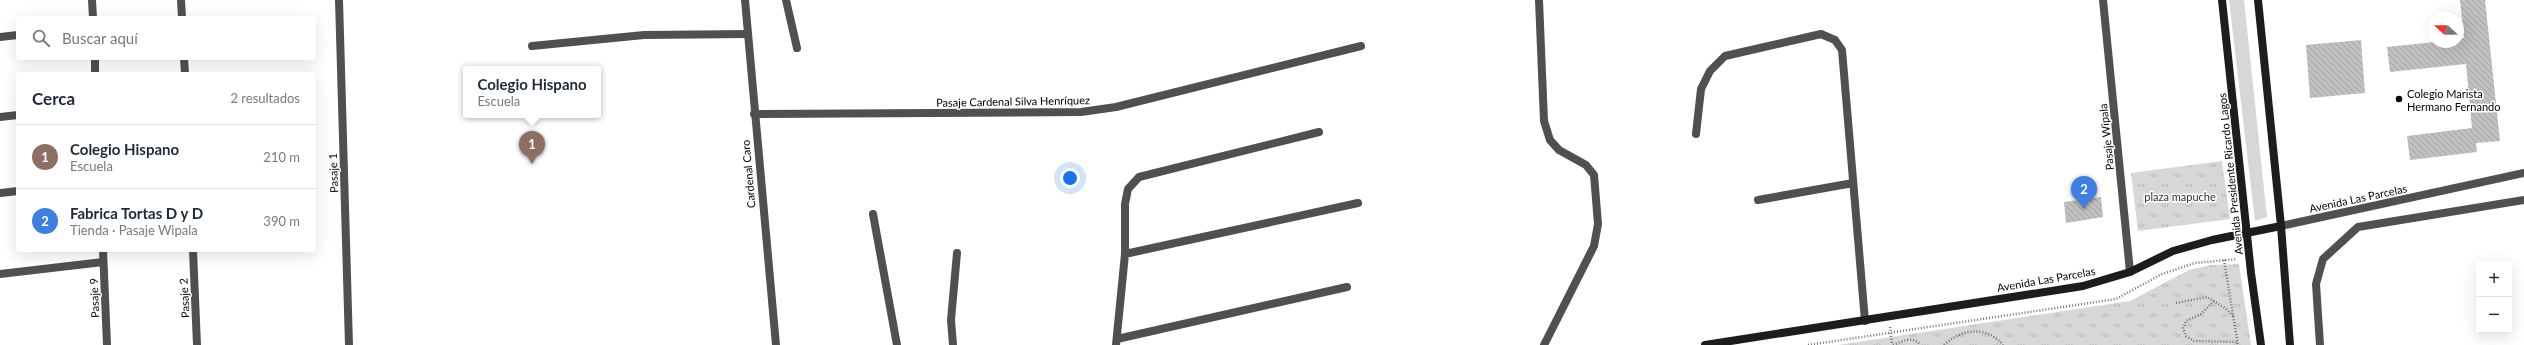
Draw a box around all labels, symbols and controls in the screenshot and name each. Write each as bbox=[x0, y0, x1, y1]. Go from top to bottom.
north arrow bbox=[2428, 12, 2464, 48]
search box bbox=[16, 16, 316, 60]
icon: search bbox=[30, 27, 52, 49]
text: Buscar aquí bbox=[62, 29, 138, 47]
popup bbox=[463, 66, 601, 118]
text: Colegio Hispano bbox=[477, 75, 587, 93]
place label: Colegio Marista Hermano Fernando bbox=[2407, 87, 2500, 113]
text: Cerca bbox=[32, 88, 75, 109]
text: 2 resultados bbox=[230, 90, 300, 106]
street label: Avenida Presidente Ricardo Lagos bbox=[2215, 92, 2245, 256]
text: Escuela bbox=[477, 93, 520, 109]
street label: Pasaje Cardenal Silva Henríquez bbox=[936, 93, 1090, 109]
marker: Colegio Marista Hermano Fernando bbox=[2394, 94, 2404, 104]
street label: Pasaje Wipala bbox=[2096, 103, 2116, 171]
pin: 1 bbox=[519, 131, 545, 164]
street label: Cardenal Caro bbox=[739, 139, 757, 209]
text: Colegio Hispano bbox=[70, 140, 179, 158]
text: 1 bbox=[41, 149, 49, 165]
text: 210 m bbox=[263, 149, 300, 165]
street label: Pasaje 1 bbox=[326, 153, 340, 193]
text: Escuela bbox=[70, 158, 113, 174]
your location bbox=[1060, 168, 1080, 188]
pin: 2 bbox=[2071, 176, 2097, 209]
street label: Avenida Las Parcelas bbox=[2308, 181, 2408, 215]
park label: plaza mapuche bbox=[2144, 190, 2216, 203]
text: Fabrica Tortas D y D bbox=[70, 204, 203, 222]
text: 2 bbox=[41, 213, 49, 229]
text: 390 m bbox=[263, 213, 300, 229]
text: Tienda · Pasaje Wipala bbox=[70, 222, 198, 238]
map controls bbox=[2476, 261, 2512, 333]
button: + bbox=[2476, 261, 2512, 297]
street label: Avenida Las Parcelas bbox=[1996, 264, 2096, 294]
street label: Pasaje 9 bbox=[87, 278, 101, 318]
street label: Pasaje 2 bbox=[176, 278, 192, 318]
button: − bbox=[2476, 297, 2512, 333]

